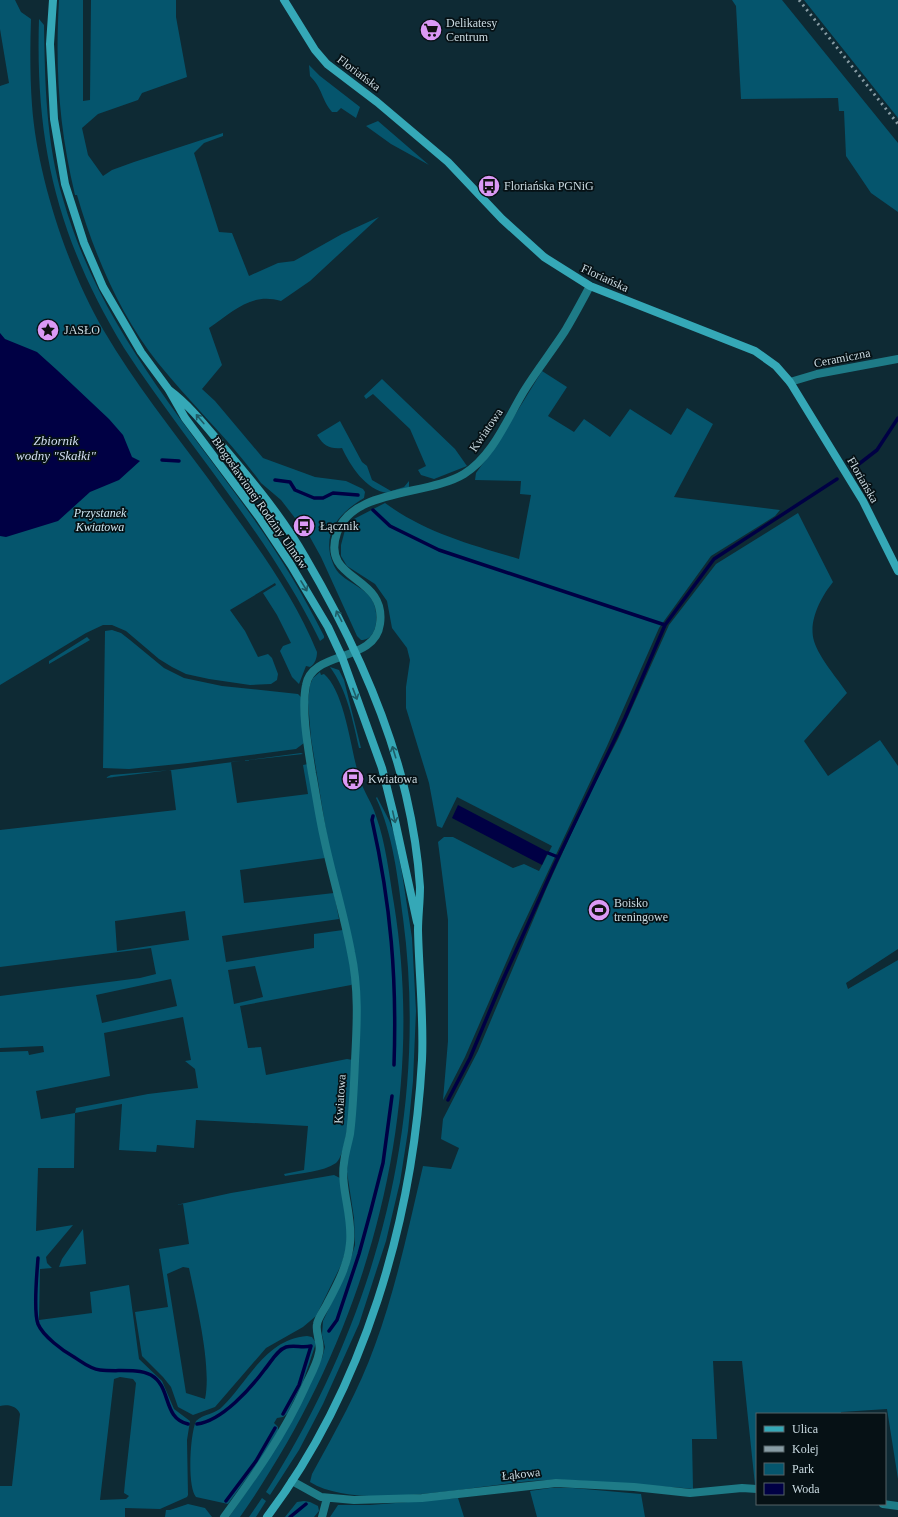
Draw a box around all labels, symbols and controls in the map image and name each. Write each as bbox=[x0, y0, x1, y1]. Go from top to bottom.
place label: Delikatesy Centrum bbox=[446, 16, 497, 44]
supermarket icon: Delikatesy Centrum bbox=[418, 17, 444, 43]
street label: Floriańska bbox=[335, 52, 384, 94]
bus stop icon: Floriańska PGNiG bbox=[476, 173, 502, 199]
place label: Floriańska PGNiG bbox=[504, 179, 594, 193]
street label: Floriańska bbox=[579, 261, 632, 295]
place icon: JASŁO bbox=[35, 317, 61, 343]
place label: JASŁO bbox=[64, 323, 100, 337]
street label: Ceramiczna bbox=[813, 346, 872, 370]
street label: Kwiatowa bbox=[466, 405, 506, 454]
one-way arrow bbox=[195, 414, 204, 425]
water label: Zbiornik wodny "Skałki" bbox=[16, 433, 96, 463]
street label: Błogosławionej Rodziny Ulmów bbox=[209, 434, 311, 572]
street label: Floriańska bbox=[844, 455, 882, 506]
park label: Przystanek Kwiatowa bbox=[73, 506, 127, 534]
bus stop icon: Łącznik bbox=[291, 513, 317, 539]
place label: Łącznik bbox=[320, 519, 359, 533]
one-way arrow bbox=[300, 580, 308, 591]
one-way arrow bbox=[334, 611, 342, 623]
one-way arrow bbox=[351, 687, 359, 699]
one-way arrow bbox=[390, 746, 397, 759]
bus stop icon: Kwiatowa bbox=[340, 766, 366, 792]
place label: Kwiatowa bbox=[368, 772, 418, 786]
one-way arrow bbox=[391, 810, 399, 823]
place label: Boisko treningowe bbox=[614, 896, 668, 924]
sports icon: Boisko treningowe bbox=[586, 897, 612, 923]
street label: Kwiatowa bbox=[331, 1073, 349, 1124]
legend bbox=[756, 1413, 886, 1505]
text: Ulica bbox=[792, 1422, 819, 1436]
text: Kolej bbox=[792, 1442, 819, 1456]
text: Park bbox=[792, 1462, 814, 1476]
street label: Łąkowa bbox=[501, 1465, 542, 1483]
text: Woda bbox=[792, 1482, 820, 1496]

